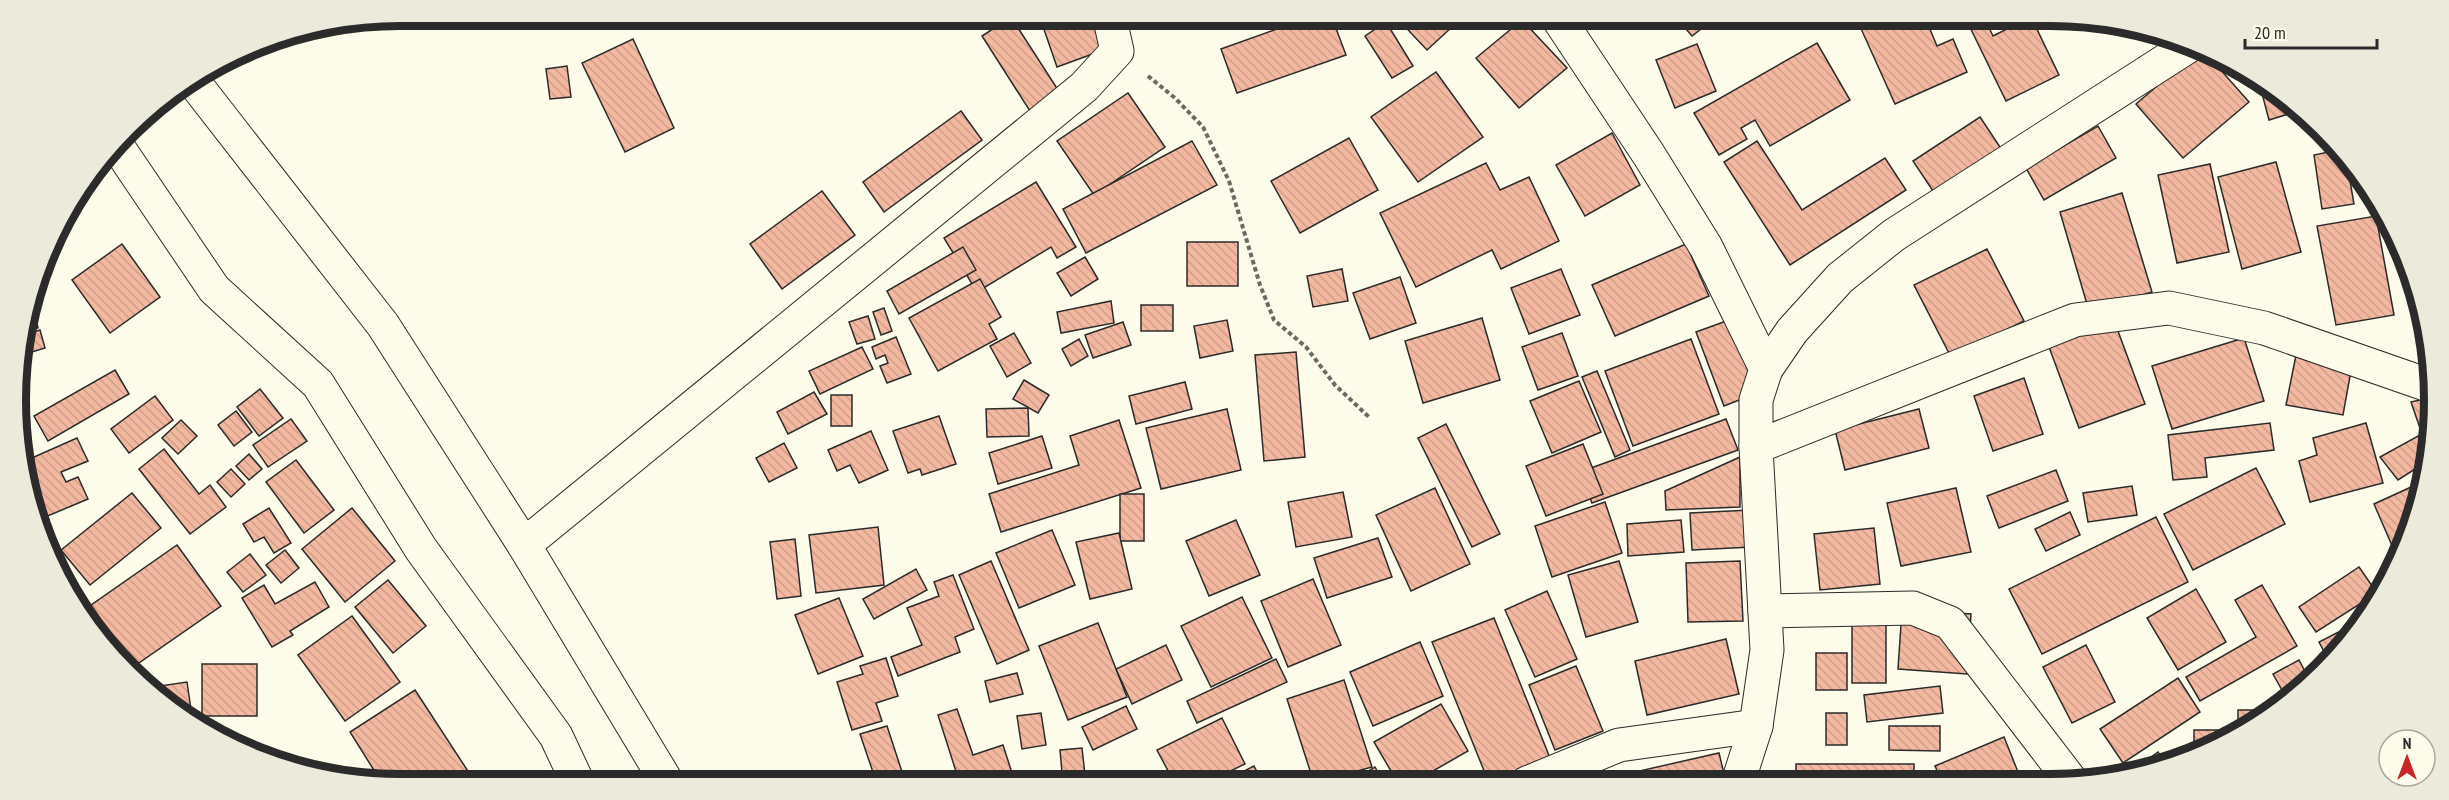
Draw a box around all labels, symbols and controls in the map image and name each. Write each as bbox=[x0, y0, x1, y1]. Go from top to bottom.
scale bar bbox=[2245, 12, 2377, 50]
text: 20 m bbox=[2254, 21, 2286, 44]
north arrow bbox=[2377, 728, 2437, 788]
text: N bbox=[2403, 733, 2411, 753]

